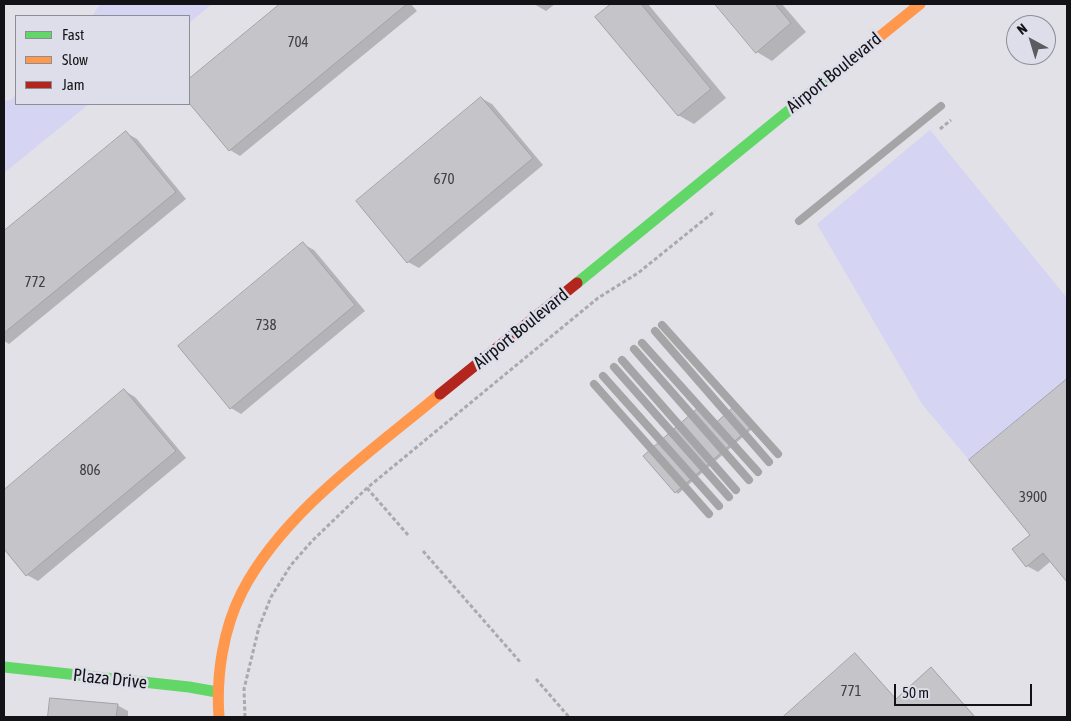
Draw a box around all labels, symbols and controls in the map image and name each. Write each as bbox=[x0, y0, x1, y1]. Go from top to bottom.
legend bbox=[15, 15, 190, 105]
north arrow bbox=[1006, 15, 1056, 65]
text: N bbox=[1014, 20, 1030, 38]
text: Fast bbox=[62, 26, 84, 43]
street label: Airport Boulevard bbox=[782, 28, 886, 118]
house number: 704 bbox=[287, 33, 309, 51]
text: Slow bbox=[62, 51, 88, 68]
text: Jam bbox=[62, 76, 85, 93]
house number: 670 bbox=[433, 170, 455, 188]
house number: 772 bbox=[24, 273, 46, 291]
street label: Airport Boulevard bbox=[469, 284, 573, 374]
house number: 738 bbox=[255, 316, 277, 334]
house number: 806 bbox=[79, 461, 101, 479]
house number: 3900 bbox=[1019, 488, 1047, 506]
street label: Plaza Drive bbox=[72, 664, 148, 694]
scale bar bbox=[896, 674, 1034, 706]
house number: 771 bbox=[840, 682, 862, 700]
text: 50 m bbox=[902, 684, 929, 701]

